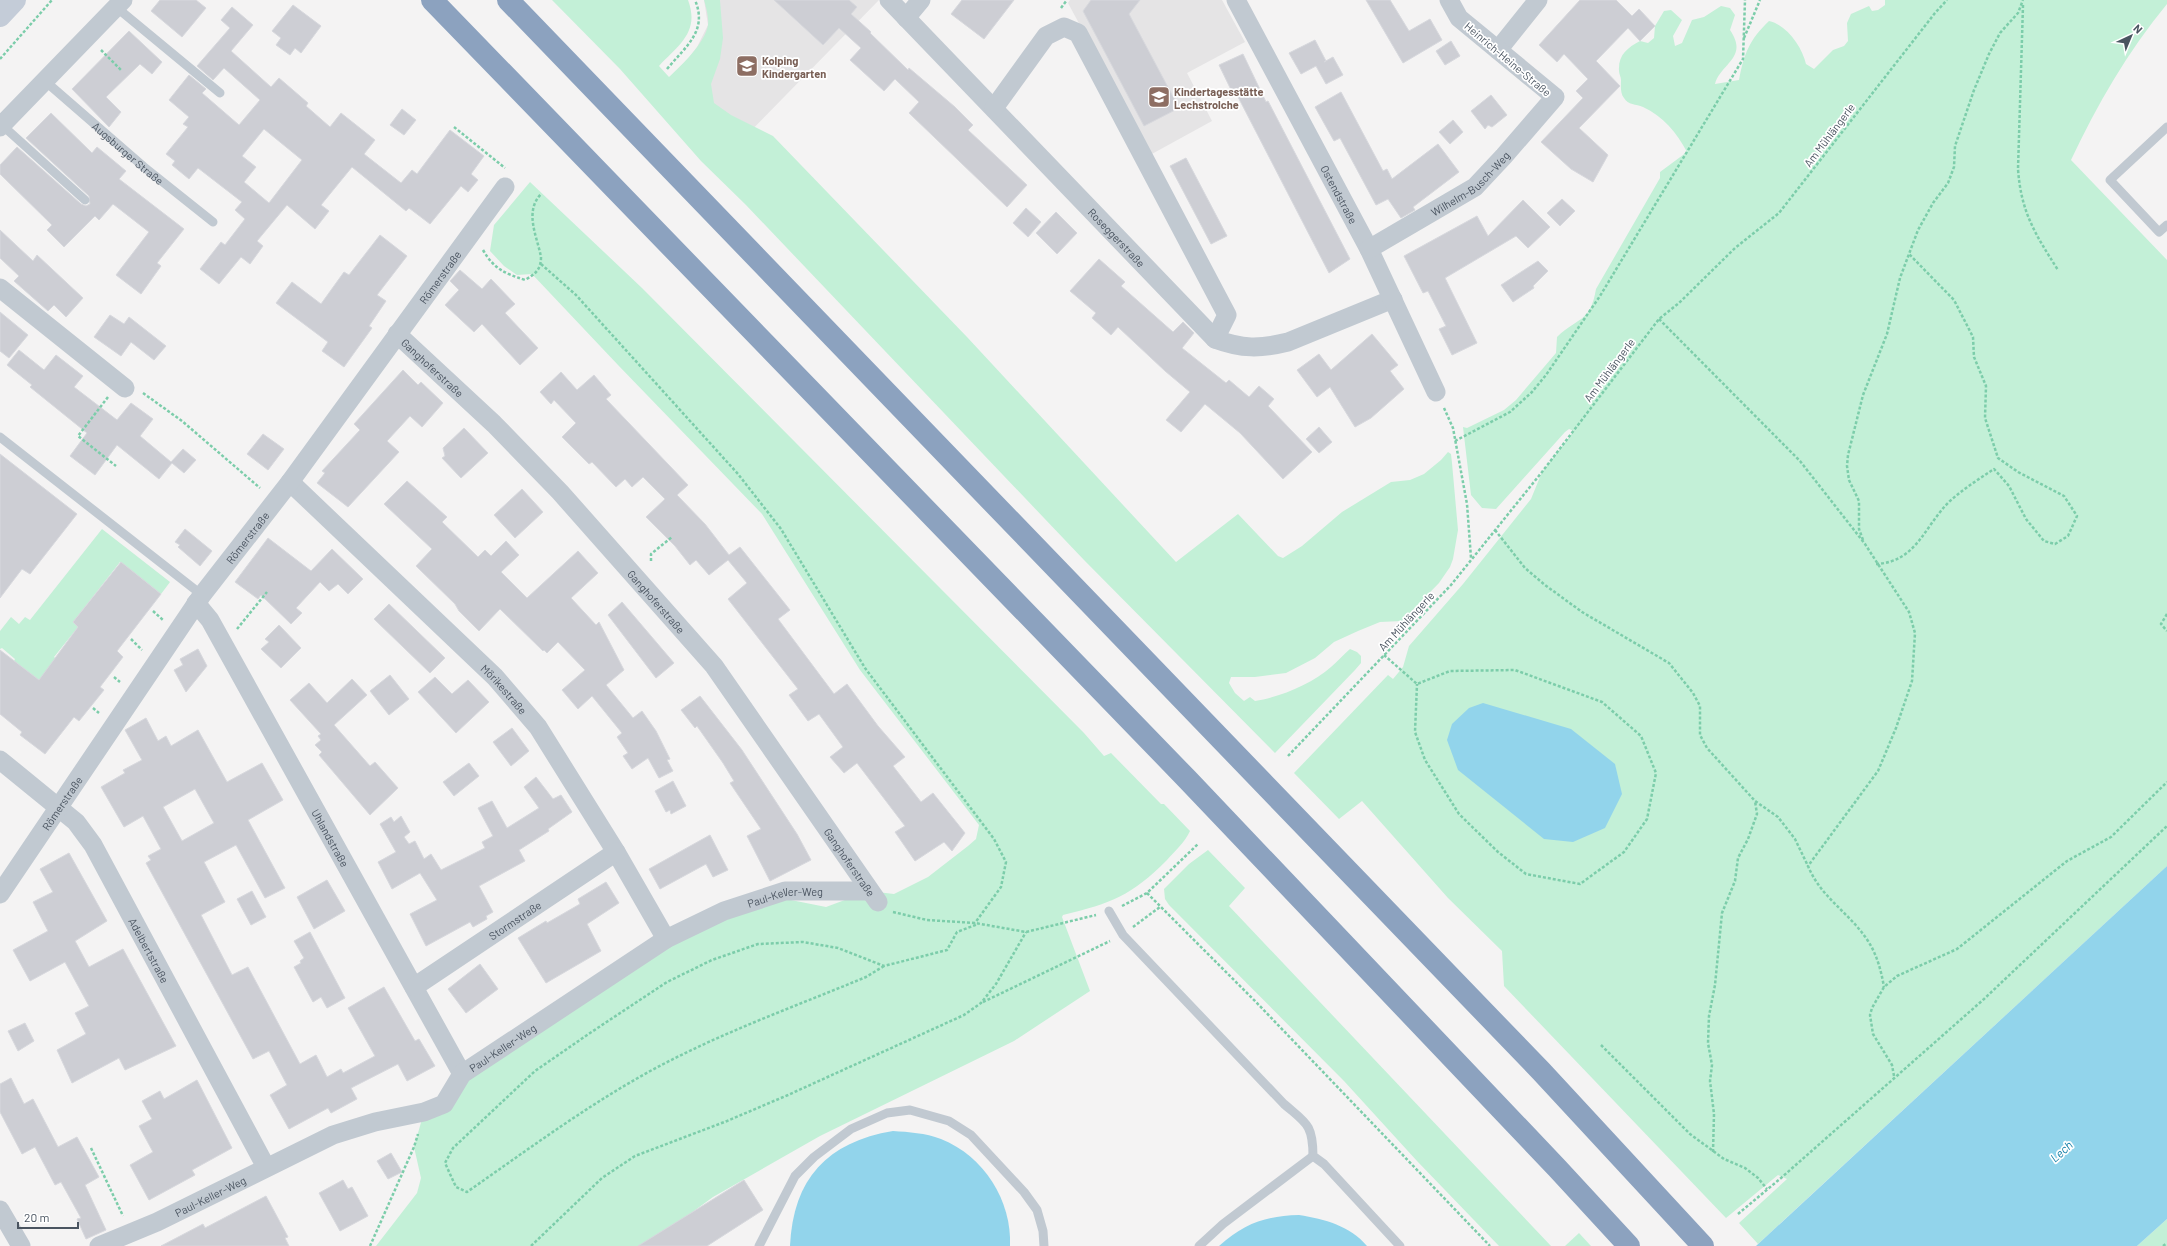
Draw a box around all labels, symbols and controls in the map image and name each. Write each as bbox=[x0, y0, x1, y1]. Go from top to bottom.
north arrow bbox=[2111, 16, 2151, 56]
street label: Heinrich-Heine-Straße bbox=[1462, 19, 1554, 99]
text: N bbox=[2131, 21, 2145, 36]
school or university icon: Kolping Kindergarten bbox=[734, 53, 760, 79]
place label: Kolping Kindergarten bbox=[762, 54, 826, 80]
school or university icon: Kindertagesstätte Lechstrolche bbox=[1146, 84, 1172, 110]
place label: Kindertagesstätte Lechstrolche bbox=[1174, 85, 1263, 111]
street label: Am Mühlängerle bbox=[1801, 101, 1857, 169]
street label: Augsburger Straße bbox=[90, 119, 167, 187]
street label: Wilhelm-Busch-Weg bbox=[1428, 148, 1512, 218]
street label: Ostendstraße bbox=[1319, 162, 1361, 226]
street label: Roseggerstraße bbox=[1086, 205, 1148, 269]
street label: Römerstraße bbox=[416, 248, 463, 306]
street label: Ganghoferstraße bbox=[399, 335, 467, 399]
street label: Am Mühlängerle bbox=[1581, 336, 1637, 404]
street label: Römerstraße bbox=[223, 509, 271, 566]
street label: Ganghoferstraße bbox=[625, 567, 688, 636]
street label: Am Mühlängerle bbox=[1375, 589, 1437, 653]
street label: Mörikestraße bbox=[479, 661, 530, 716]
street label: Römerstraße bbox=[39, 773, 85, 832]
street label: Uhlandstraße bbox=[310, 807, 352, 869]
street label: Ganghoferstraße bbox=[822, 825, 878, 899]
street label: Paul-Keller-Weg bbox=[745, 885, 823, 909]
street label: Stormstraße bbox=[486, 898, 543, 942]
street label: Adelbertstraße bbox=[127, 915, 172, 985]
street label: Paul-Keller-Weg bbox=[466, 1020, 538, 1074]
water label: Lech bbox=[2047, 1137, 2075, 1165]
street label: Paul-Keller-Weg bbox=[173, 1173, 248, 1219]
scale bar bbox=[18, 1204, 78, 1230]
text: 20 m bbox=[24, 1210, 50, 1224]

